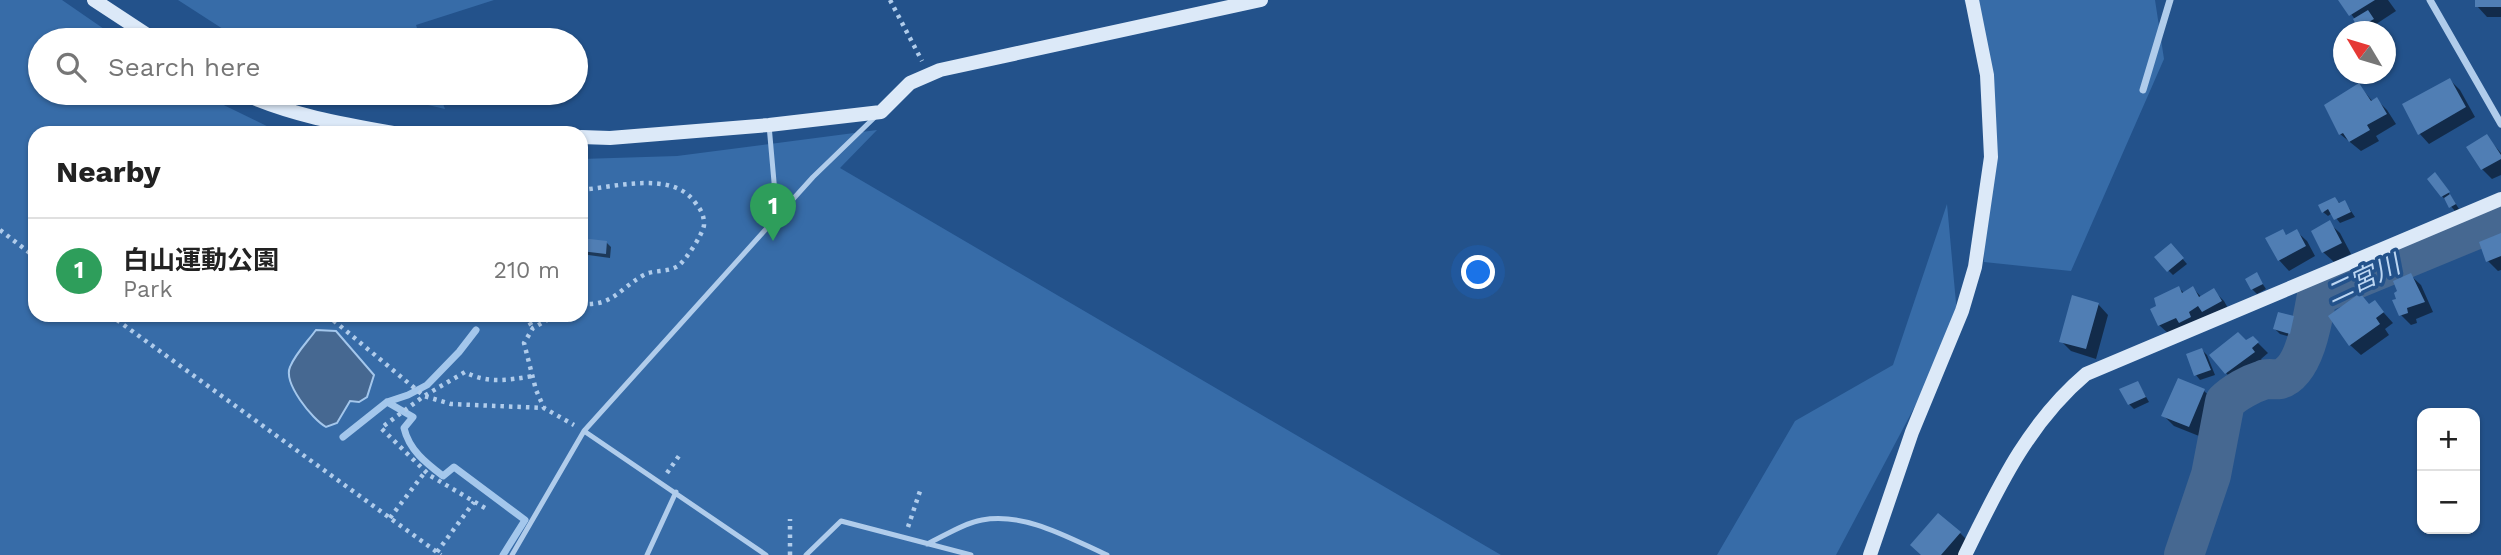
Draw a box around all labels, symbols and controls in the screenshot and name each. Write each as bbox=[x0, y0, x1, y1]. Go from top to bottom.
north arrow bbox=[2333, 21, 2396, 84]
search box bbox=[28, 28, 588, 105]
icon: search bbox=[52, 48, 90, 86]
text: Search here bbox=[108, 52, 260, 82]
text: Nearby bbox=[56, 154, 161, 189]
pin: 1 bbox=[750, 183, 796, 241]
text: 白山運動公園 bbox=[123, 245, 279, 275]
water label: 二宮川 bbox=[2321, 248, 2407, 309]
your location bbox=[1461, 255, 1495, 289]
text: 1 bbox=[74, 257, 84, 284]
text: 210 m bbox=[494, 257, 560, 284]
text: Park bbox=[123, 276, 172, 303]
map controls bbox=[2417, 408, 2480, 534]
button: + bbox=[2417, 408, 2480, 471]
button: − bbox=[2417, 471, 2480, 534]

